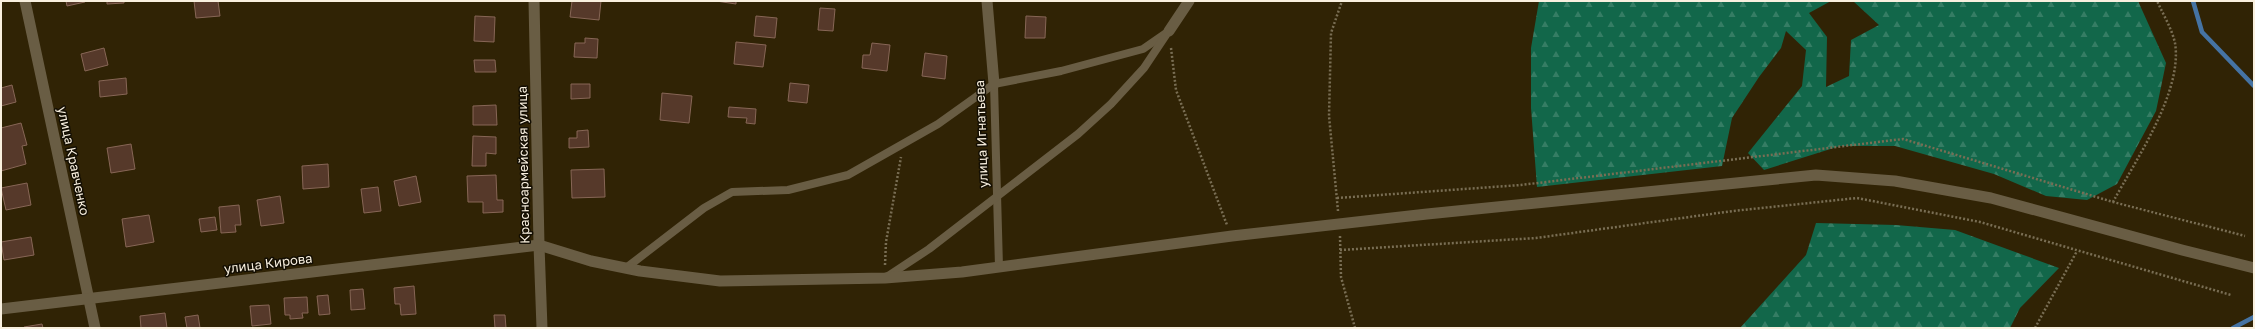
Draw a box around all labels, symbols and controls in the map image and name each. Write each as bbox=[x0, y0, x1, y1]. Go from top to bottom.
street label: улица Игнатьева bbox=[971, 80, 991, 188]
street label: Красноармейская улица bbox=[514, 86, 532, 244]
street label: улица Кравченко bbox=[55, 105, 93, 217]
street label: улица Кирова bbox=[223, 250, 313, 276]

